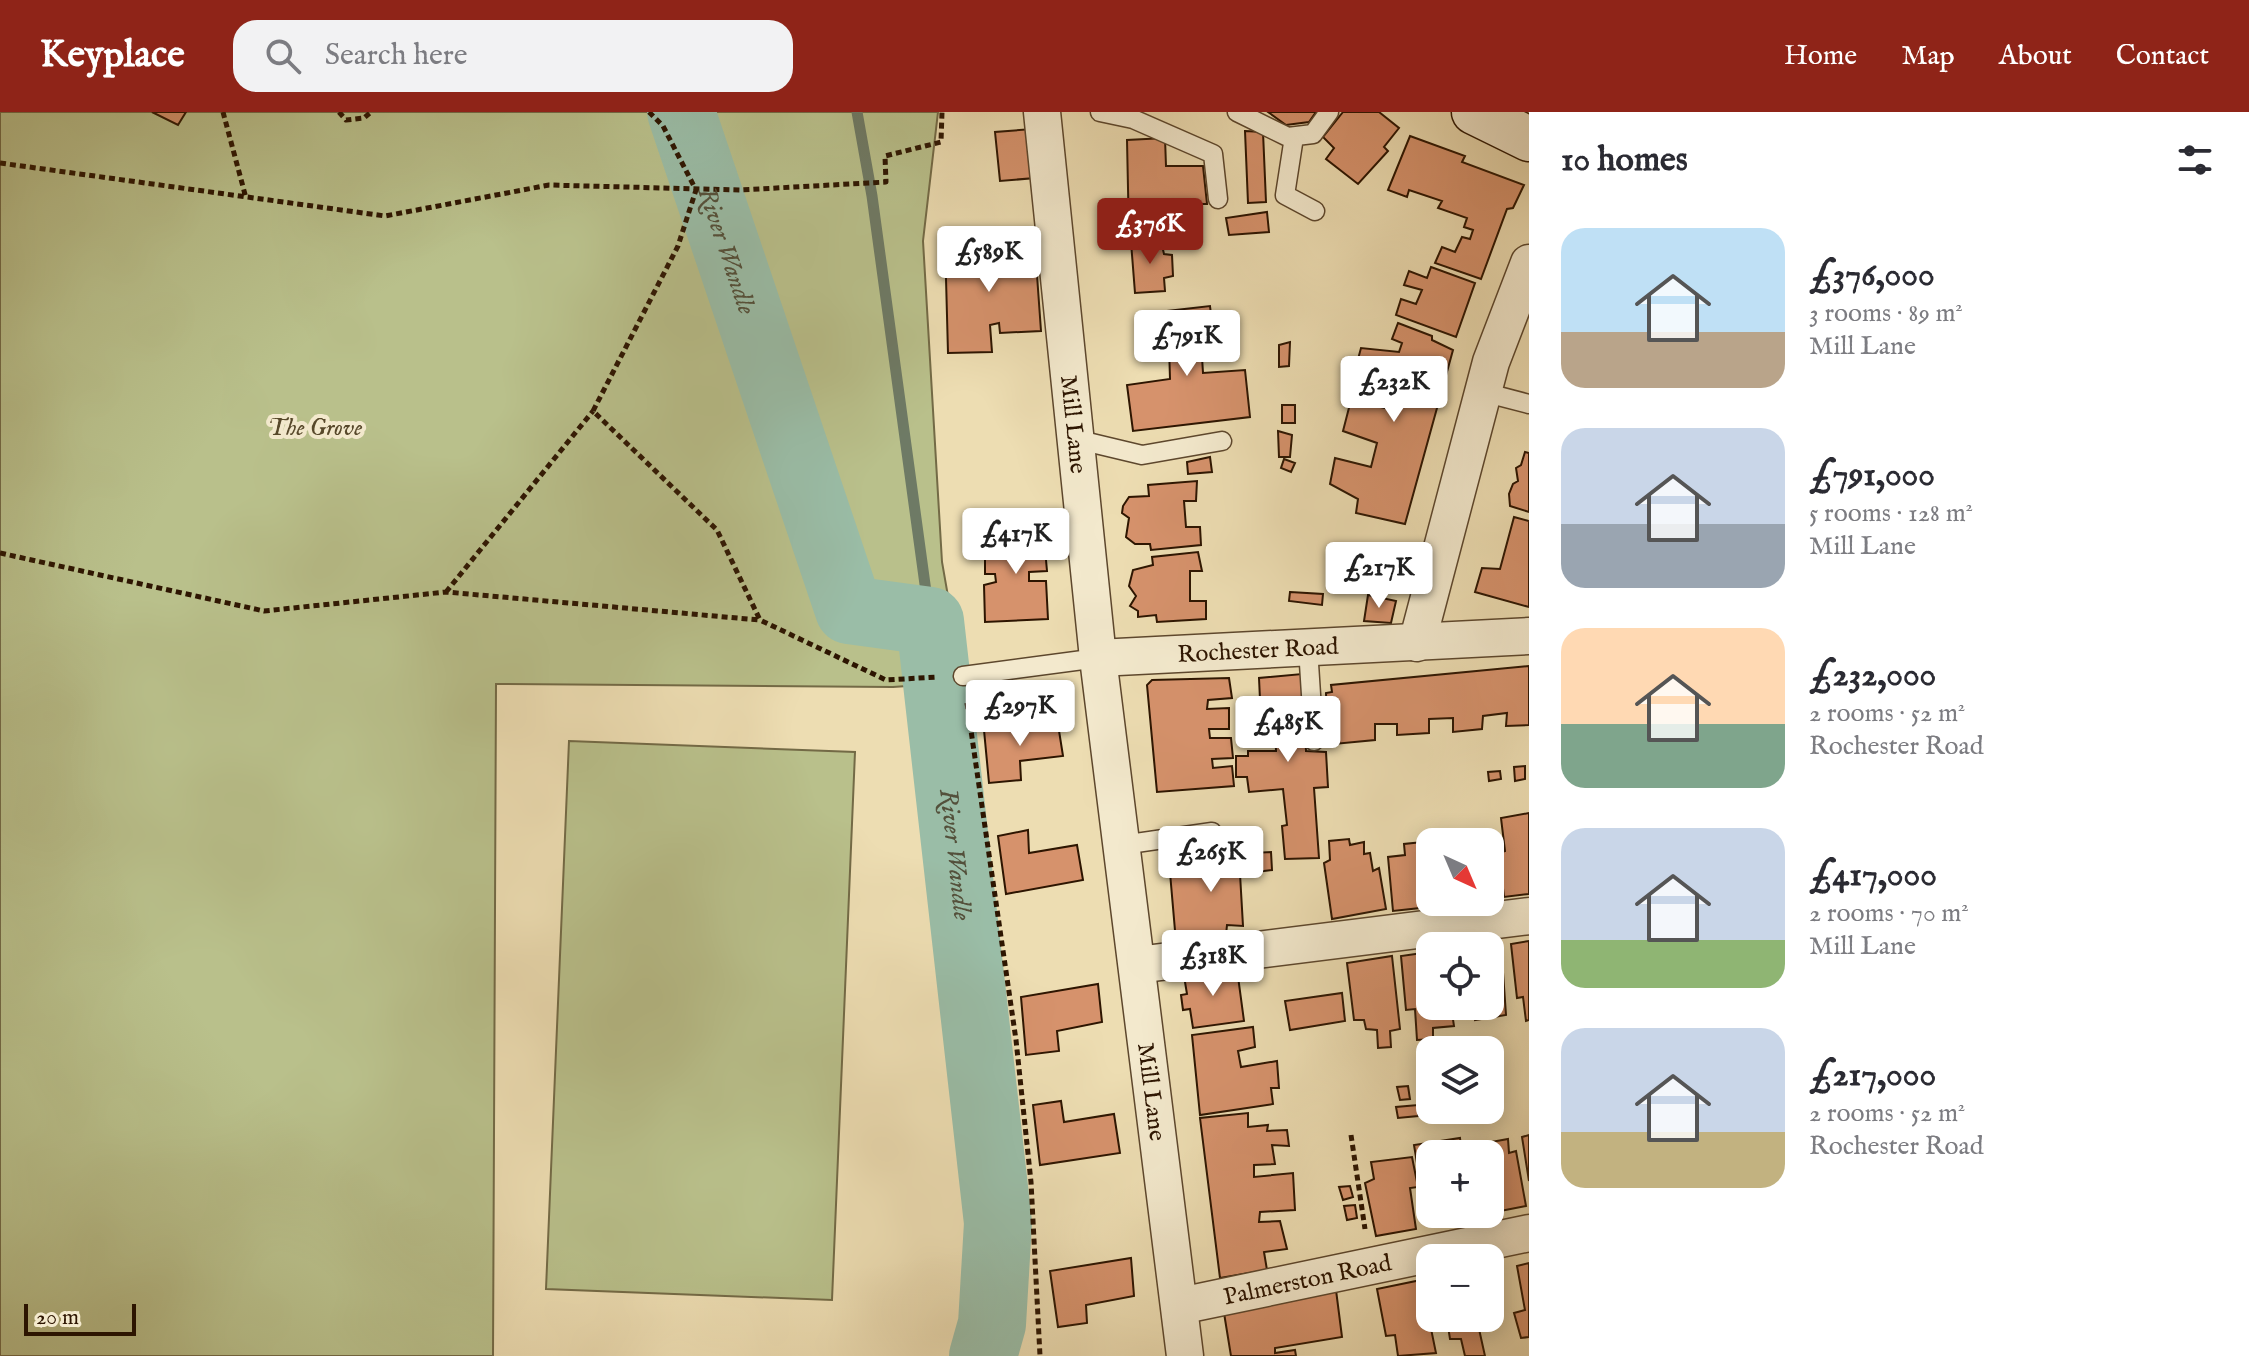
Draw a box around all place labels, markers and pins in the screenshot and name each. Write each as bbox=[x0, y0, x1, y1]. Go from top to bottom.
pin: £376K bbox=[1094, 198, 1206, 266]
pin: £589K bbox=[933, 226, 1045, 294]
pin: £791K bbox=[1131, 310, 1243, 378]
pin: £232K bbox=[1338, 356, 1450, 424]
pin: £417K bbox=[960, 508, 1072, 576]
pin: £217K bbox=[1323, 542, 1435, 610]
pin: £297K bbox=[964, 680, 1076, 748]
pin: £485K bbox=[1232, 696, 1344, 764]
pin: £265K bbox=[1155, 826, 1267, 894]
pin: £318K bbox=[1157, 930, 1269, 998]

